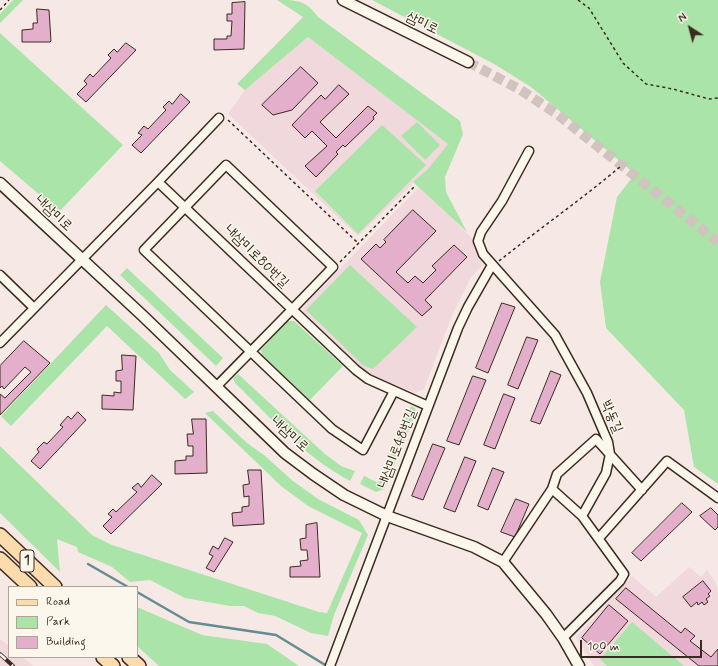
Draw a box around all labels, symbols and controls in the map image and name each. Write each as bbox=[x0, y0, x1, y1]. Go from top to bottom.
north arrow bbox=[670, 8, 710, 48]
street label: 삼미로 bbox=[403, 9, 441, 39]
text: N bbox=[676, 10, 690, 26]
street label: 내삼미로 bbox=[31, 192, 75, 236]
street label: 내삼미로80번길 bbox=[220, 222, 292, 292]
street label: 박동길 bbox=[597, 398, 625, 436]
street label: 내삼미로48번길 bbox=[375, 407, 421, 491]
street label: 내삼미로 bbox=[267, 414, 311, 456]
road number: 1 bbox=[20, 550, 34, 572]
legend bbox=[8, 586, 138, 658]
text: Road bbox=[46, 594, 70, 610]
text: Park bbox=[46, 614, 70, 630]
scale bar bbox=[582, 632, 704, 658]
text: Building bbox=[46, 634, 86, 650]
text: 100 m bbox=[587, 639, 619, 655]

